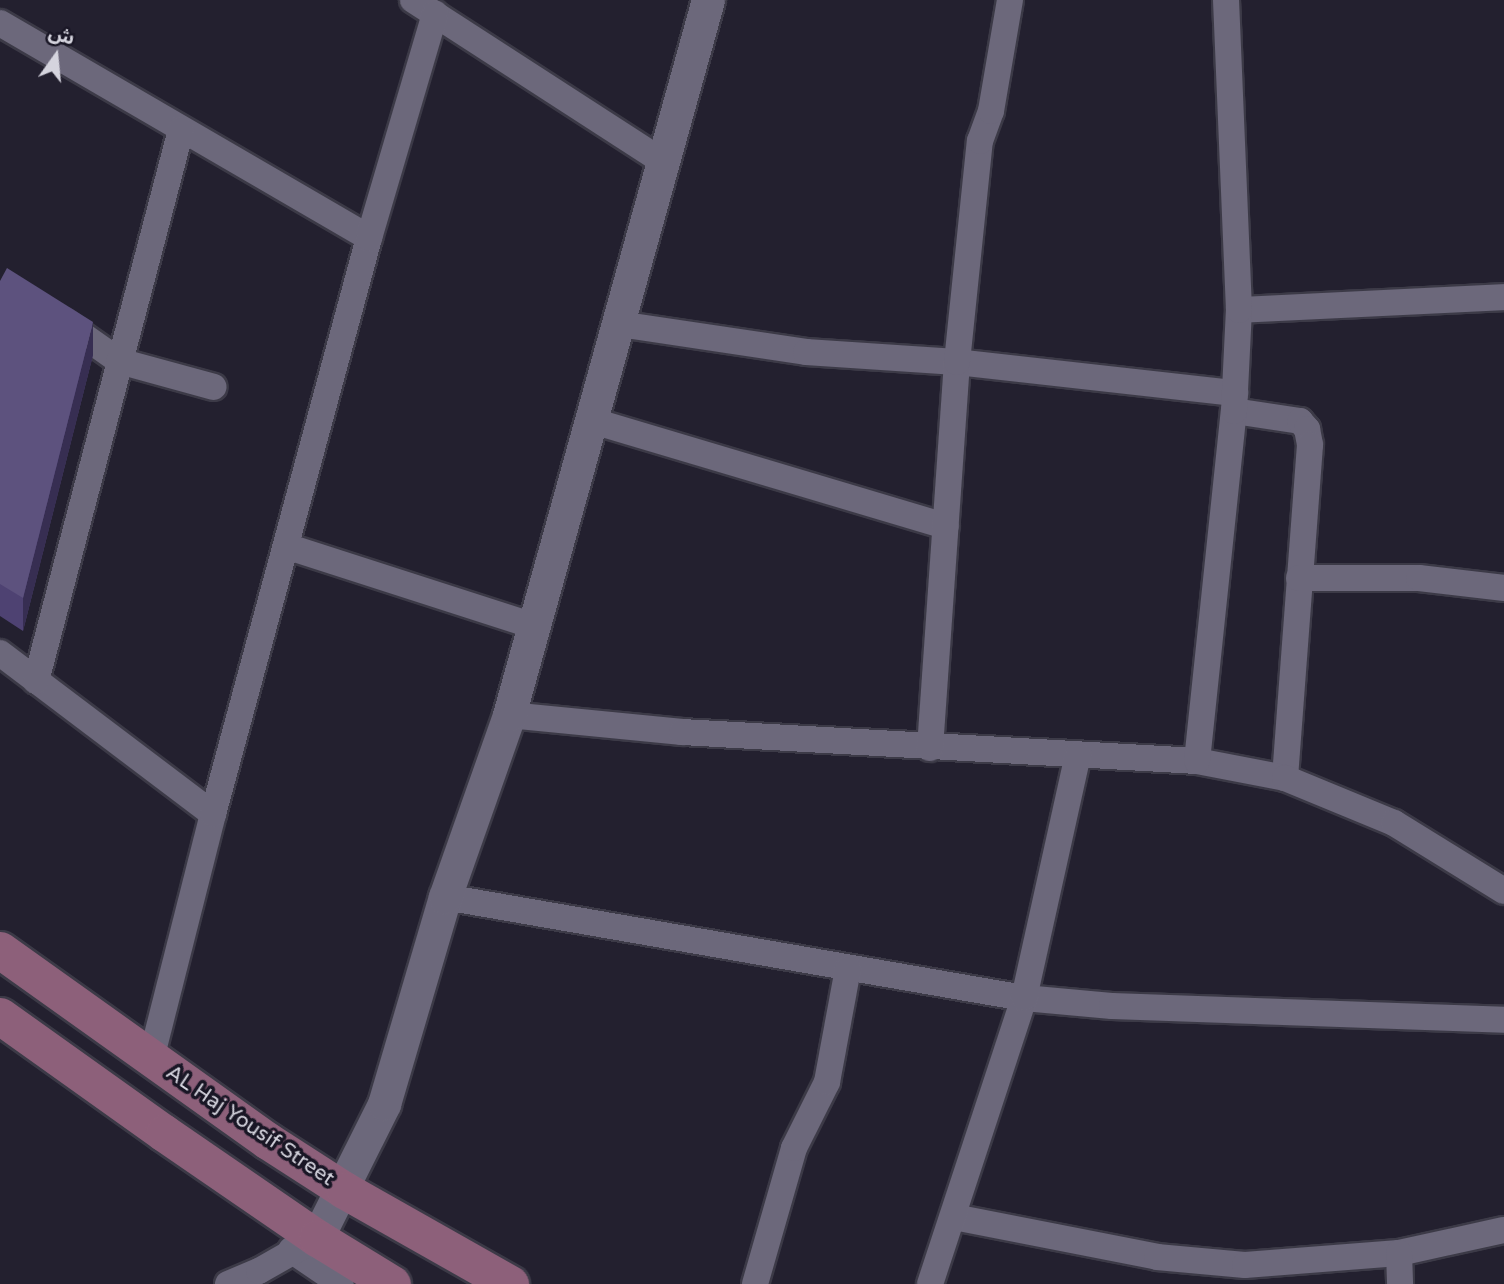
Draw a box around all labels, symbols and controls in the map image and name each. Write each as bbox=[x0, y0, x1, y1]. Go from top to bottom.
north arrow bbox=[21, 21, 91, 91]
text: ش bbox=[46, 22, 77, 50]
street label: AL Haj Yousif Street bbox=[161, 1060, 339, 1192]

